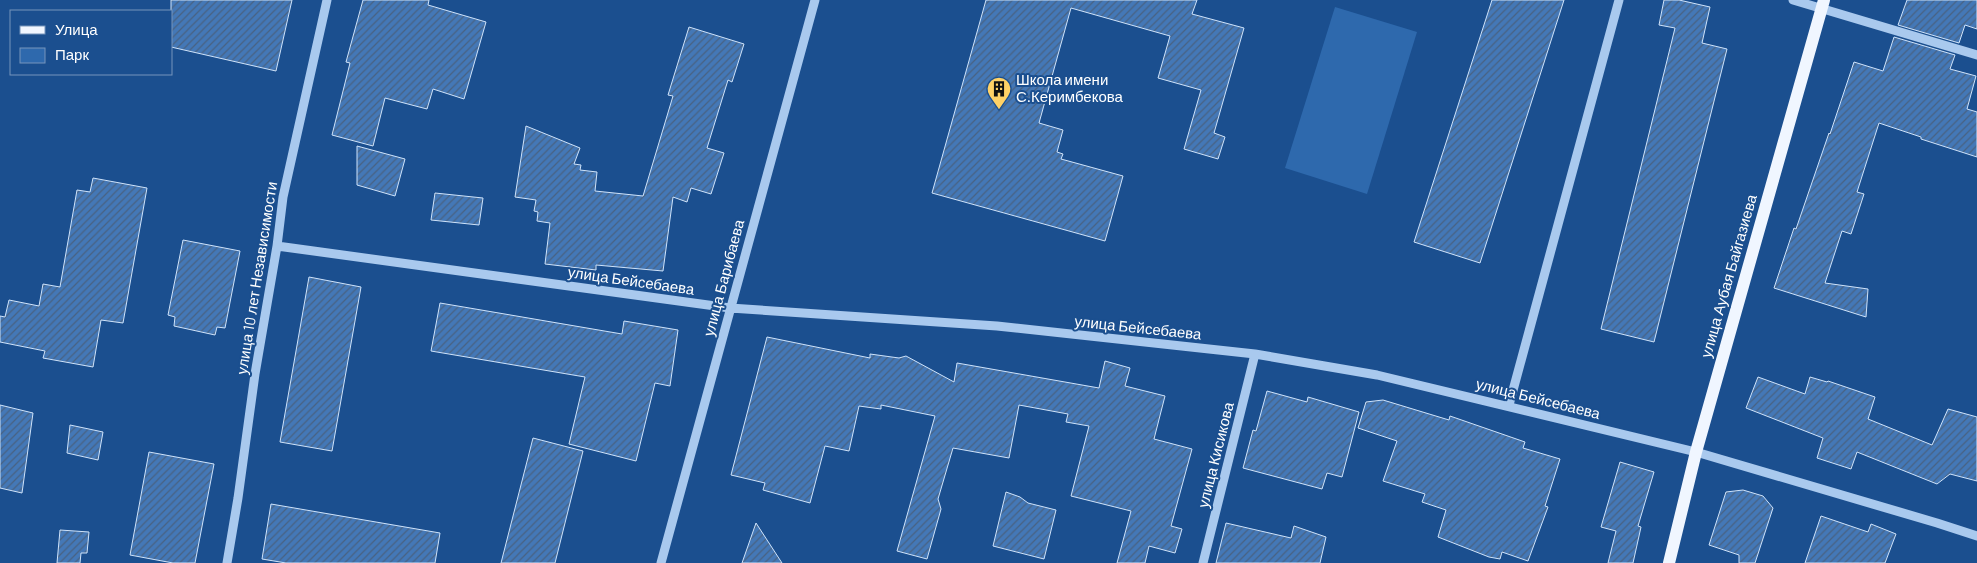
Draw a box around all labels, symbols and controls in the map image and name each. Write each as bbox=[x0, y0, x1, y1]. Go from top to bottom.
legend bbox=[10, 10, 172, 75]
text: Улица bbox=[55, 20, 98, 38]
text: Парк bbox=[55, 45, 89, 63]
place label: Школа имени С.Керимбекова bbox=[1016, 70, 1124, 105]
building icon: Школа имени С.Керимбекова bbox=[986, 76, 1012, 110]
street label: улица 10 лет Независимости bbox=[232, 180, 280, 376]
street label: улица Аубая Байгазиева bbox=[1696, 191, 1760, 359]
street label: улица Барибаева bbox=[699, 217, 747, 338]
street label: улица Бейсебаева bbox=[567, 262, 696, 298]
street label: улица Бейсебаева bbox=[1074, 311, 1203, 343]
street label: улица Бейсебаева bbox=[1474, 374, 1603, 422]
street label: улица Кисикова bbox=[1193, 399, 1237, 510]

